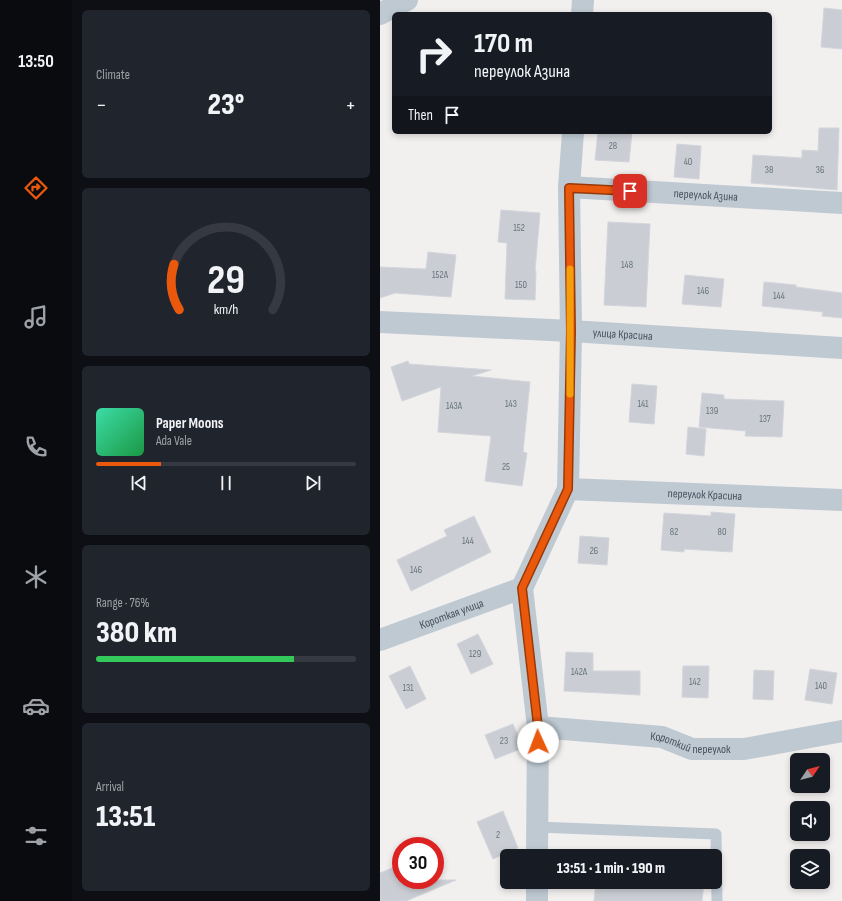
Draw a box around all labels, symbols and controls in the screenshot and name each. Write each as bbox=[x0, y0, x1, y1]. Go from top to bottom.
text: 170 m bbox=[474, 27, 533, 60]
icon: right bbox=[408, 28, 460, 80]
text: 13:50 bbox=[18, 51, 54, 72]
text: переулок Азина bbox=[474, 61, 570, 82]
text: Climate bbox=[96, 67, 130, 83]
text: 23° bbox=[208, 87, 244, 123]
text: − bbox=[96, 92, 107, 119]
text: + bbox=[345, 92, 356, 119]
icon: arrive bbox=[441, 104, 463, 126]
text: Then bbox=[408, 106, 433, 125]
house number: 28 bbox=[609, 140, 617, 152]
house number: 40 bbox=[684, 156, 692, 168]
house number: 38 bbox=[765, 164, 773, 176]
house number: 36 bbox=[816, 164, 824, 176]
icon: directions bbox=[22, 174, 50, 202]
pin bbox=[613, 174, 647, 208]
icon: arrive bbox=[619, 180, 641, 202]
street label: переулок Азина bbox=[673, 186, 739, 204]
house number: 152 bbox=[513, 222, 525, 234]
text: 29 bbox=[207, 256, 245, 305]
house number: 148 bbox=[621, 259, 633, 271]
house number: 152А bbox=[432, 269, 449, 281]
house number: 150 bbox=[515, 279, 527, 291]
house number: 146 bbox=[697, 285, 709, 297]
house number: 144 bbox=[773, 290, 785, 302]
text: km/h bbox=[214, 301, 238, 318]
icon: music bbox=[22, 303, 50, 331]
street label: улица Красина bbox=[592, 325, 653, 344]
house number: 143 bbox=[505, 398, 517, 410]
house number: 141 bbox=[637, 398, 649, 410]
house number: 143А bbox=[446, 400, 463, 412]
house number: 139 bbox=[706, 405, 718, 417]
house number: 137 bbox=[759, 413, 771, 425]
text: Paper Moons bbox=[156, 414, 224, 433]
icon: phone bbox=[22, 433, 50, 461]
text: Ada Vale bbox=[156, 433, 192, 449]
house number: 25 bbox=[502, 461, 510, 473]
icon: previous bbox=[128, 472, 150, 494]
icon: pause bbox=[215, 472, 237, 494]
icon: next bbox=[302, 472, 324, 494]
street label: переулок Красина bbox=[667, 486, 743, 503]
house number: 82 bbox=[670, 526, 678, 538]
house number: 80 bbox=[718, 526, 726, 538]
house number: 144 bbox=[462, 535, 474, 547]
house number: 26 bbox=[590, 545, 598, 557]
icon: climate bbox=[22, 563, 50, 591]
house number: 146 bbox=[410, 564, 422, 576]
text: Range · 76% bbox=[96, 595, 150, 611]
street label: Короткая улица bbox=[417, 595, 486, 632]
text: 380 km bbox=[96, 615, 177, 651]
house number: 129 bbox=[469, 648, 481, 660]
house number: 142А bbox=[571, 666, 588, 678]
house number: 142 bbox=[689, 676, 701, 688]
house number: 140 bbox=[815, 680, 827, 692]
house number: 131 bbox=[402, 682, 414, 694]
icon: car bbox=[22, 692, 50, 720]
position arrow bbox=[517, 721, 559, 763]
street label: Короткий переулок bbox=[650, 729, 731, 757]
house number: 23 bbox=[500, 735, 508, 747]
north arrow bbox=[790, 753, 830, 793]
map controls bbox=[790, 753, 830, 889]
text: Arrival bbox=[96, 779, 124, 795]
text: 13:51 bbox=[96, 799, 155, 835]
button: sound bbox=[790, 801, 830, 841]
icon: filters bbox=[22, 822, 50, 850]
house number: 2 bbox=[496, 829, 500, 841]
speed limit sign: 30 bbox=[392, 837, 444, 889]
button: layers bbox=[790, 849, 830, 889]
text: 13:51 · 1 min · 190 m bbox=[557, 859, 665, 878]

